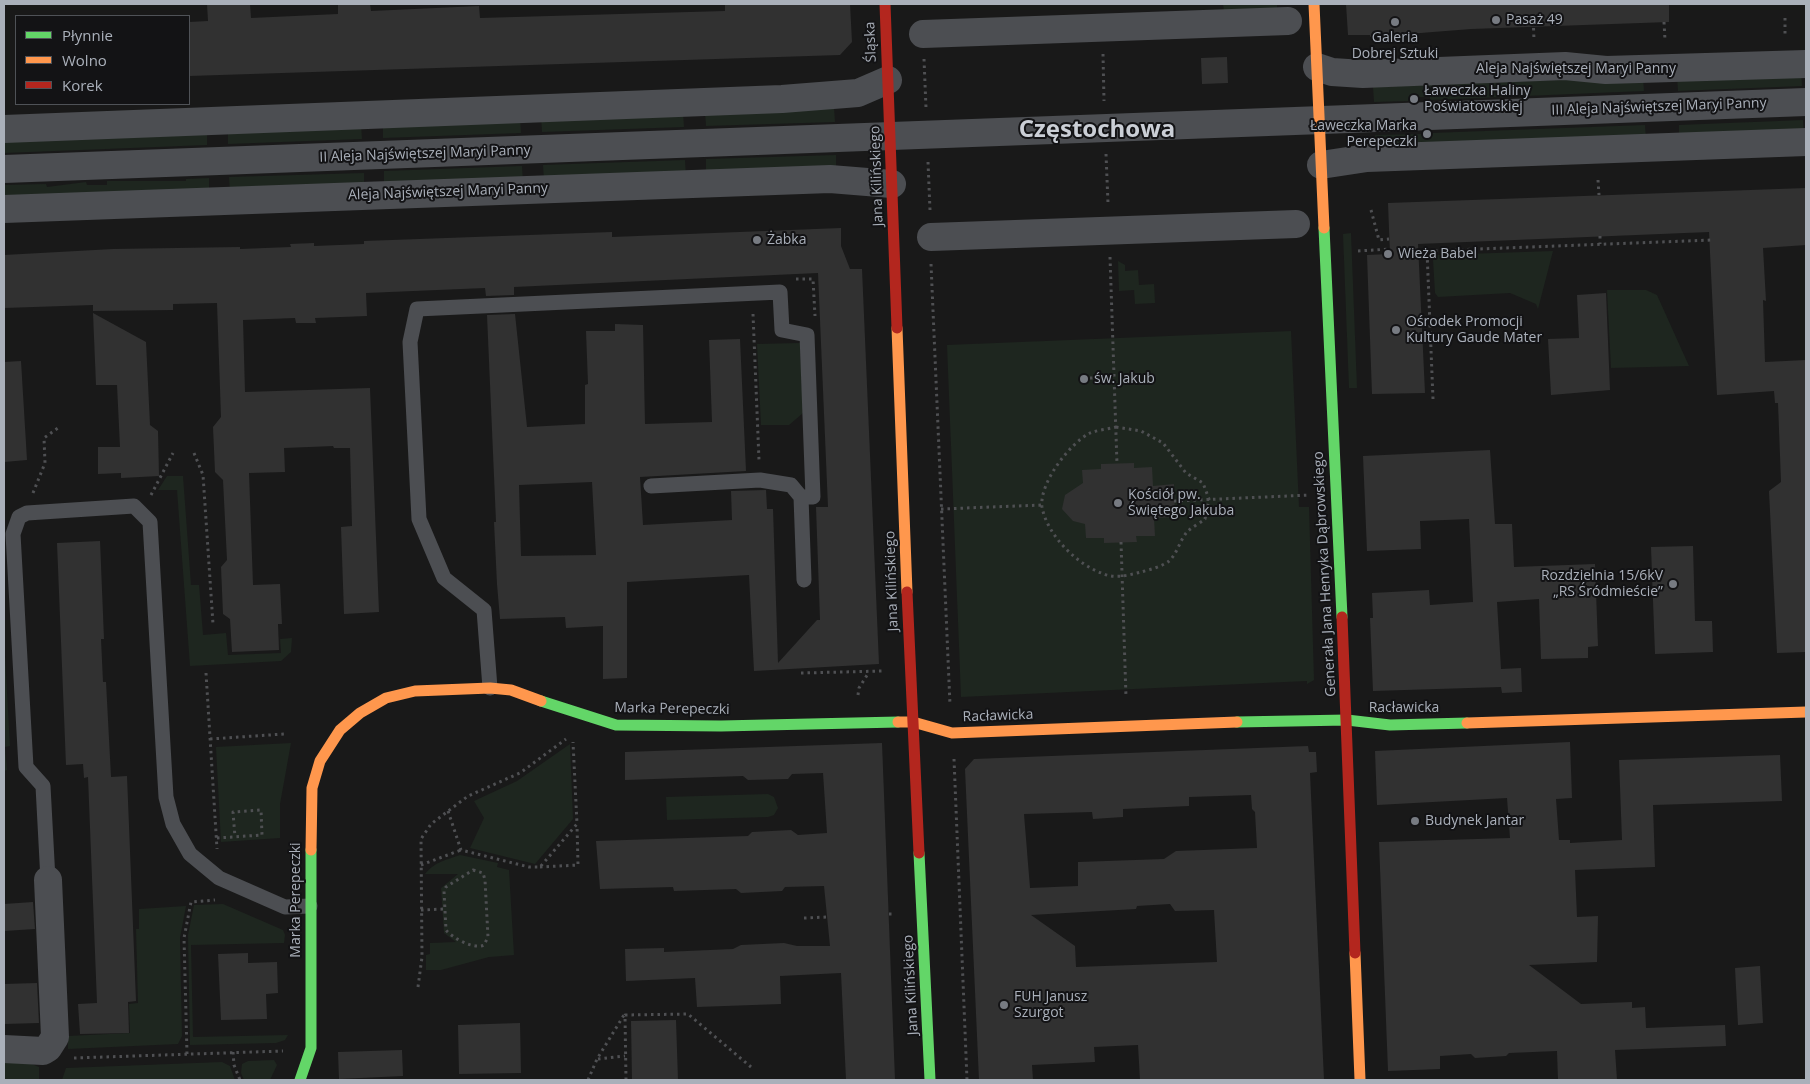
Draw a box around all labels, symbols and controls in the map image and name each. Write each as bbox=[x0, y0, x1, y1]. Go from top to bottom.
place label: Pasaż 49 bbox=[1506, 12, 1563, 28]
marker: Pasaż 49 bbox=[1490, 14, 1502, 26]
legend bbox=[15, 15, 190, 105]
marker: Galeria Dobrej Sztuki bbox=[1389, 16, 1401, 28]
street label: Śląska bbox=[862, 21, 880, 63]
text: Płynnie bbox=[62, 25, 113, 45]
place label: Galeria Dobrej Sztuki bbox=[1352, 30, 1438, 62]
text: Wolno bbox=[62, 50, 107, 70]
street label: Aleja Najświętszej Maryi Panny bbox=[1476, 61, 1676, 77]
text: Korek bbox=[62, 75, 103, 95]
place label: Ławeczka Haliny Poświatowskiej bbox=[1424, 83, 1531, 115]
marker: Ławeczka Haliny Poświatowskiej bbox=[1408, 93, 1420, 105]
street label: III Aleja Najświętszej Maryi Panny bbox=[1551, 95, 1767, 119]
district label: Częstochowa bbox=[1019, 116, 1175, 144]
place label: Ławeczka Marka Perepeczki bbox=[1310, 118, 1417, 150]
street label: Jana Kilińskiego bbox=[867, 125, 887, 227]
marker: Ławeczka Marka Perepeczki bbox=[1421, 128, 1433, 140]
street label: II Aleja Najświętszej Maryi Panny bbox=[319, 142, 531, 166]
street label: Aleja Najświętszej Maryi Panny bbox=[348, 180, 548, 204]
place label: Żabka bbox=[767, 232, 806, 248]
marker: Żabka bbox=[751, 234, 763, 246]
place label: Wieża Babel bbox=[1398, 246, 1477, 262]
marker: Wieża Babel bbox=[1382, 248, 1394, 260]
place label: Ośrodek Promocji Kultury Gaude Mater bbox=[1406, 314, 1542, 347]
marker: Ośrodek Promocji Kultury Gaude Mater bbox=[1390, 324, 1402, 336]
place label: św. Jakub bbox=[1094, 371, 1155, 387]
marker: św. Jakub bbox=[1078, 373, 1090, 385]
street label: Generała Jana Henryka Dąbrowskiego bbox=[1310, 451, 1340, 697]
place label: Kościół pw. Świętego Jakuba bbox=[1128, 487, 1234, 520]
marker: Kościół pw. Świętego Jakuba bbox=[1112, 497, 1124, 509]
street label: Jana Kilińskiego bbox=[882, 530, 902, 632]
place label: Rozdzielnia 15/6kV „RS Śródmieście” bbox=[1541, 568, 1663, 600]
marker: Rozdzielnia 15/6kV „RS Śródmieście” bbox=[1667, 578, 1679, 590]
street label: Marka Perepeczki bbox=[614, 700, 730, 718]
street label: Racławicka bbox=[1369, 700, 1439, 716]
street label: Racławicka bbox=[962, 706, 1034, 726]
place label: Budynek Jantar bbox=[1425, 813, 1524, 829]
marker: Budynek Jantar bbox=[1409, 815, 1421, 827]
street label: Marka Perepeczki bbox=[288, 842, 304, 958]
street label: Jana Kilińskiego bbox=[900, 934, 922, 1036]
place label: FUH Janusz Szurgot bbox=[1014, 989, 1087, 1022]
marker: FUH Janusz Szurgot bbox=[998, 999, 1010, 1011]

